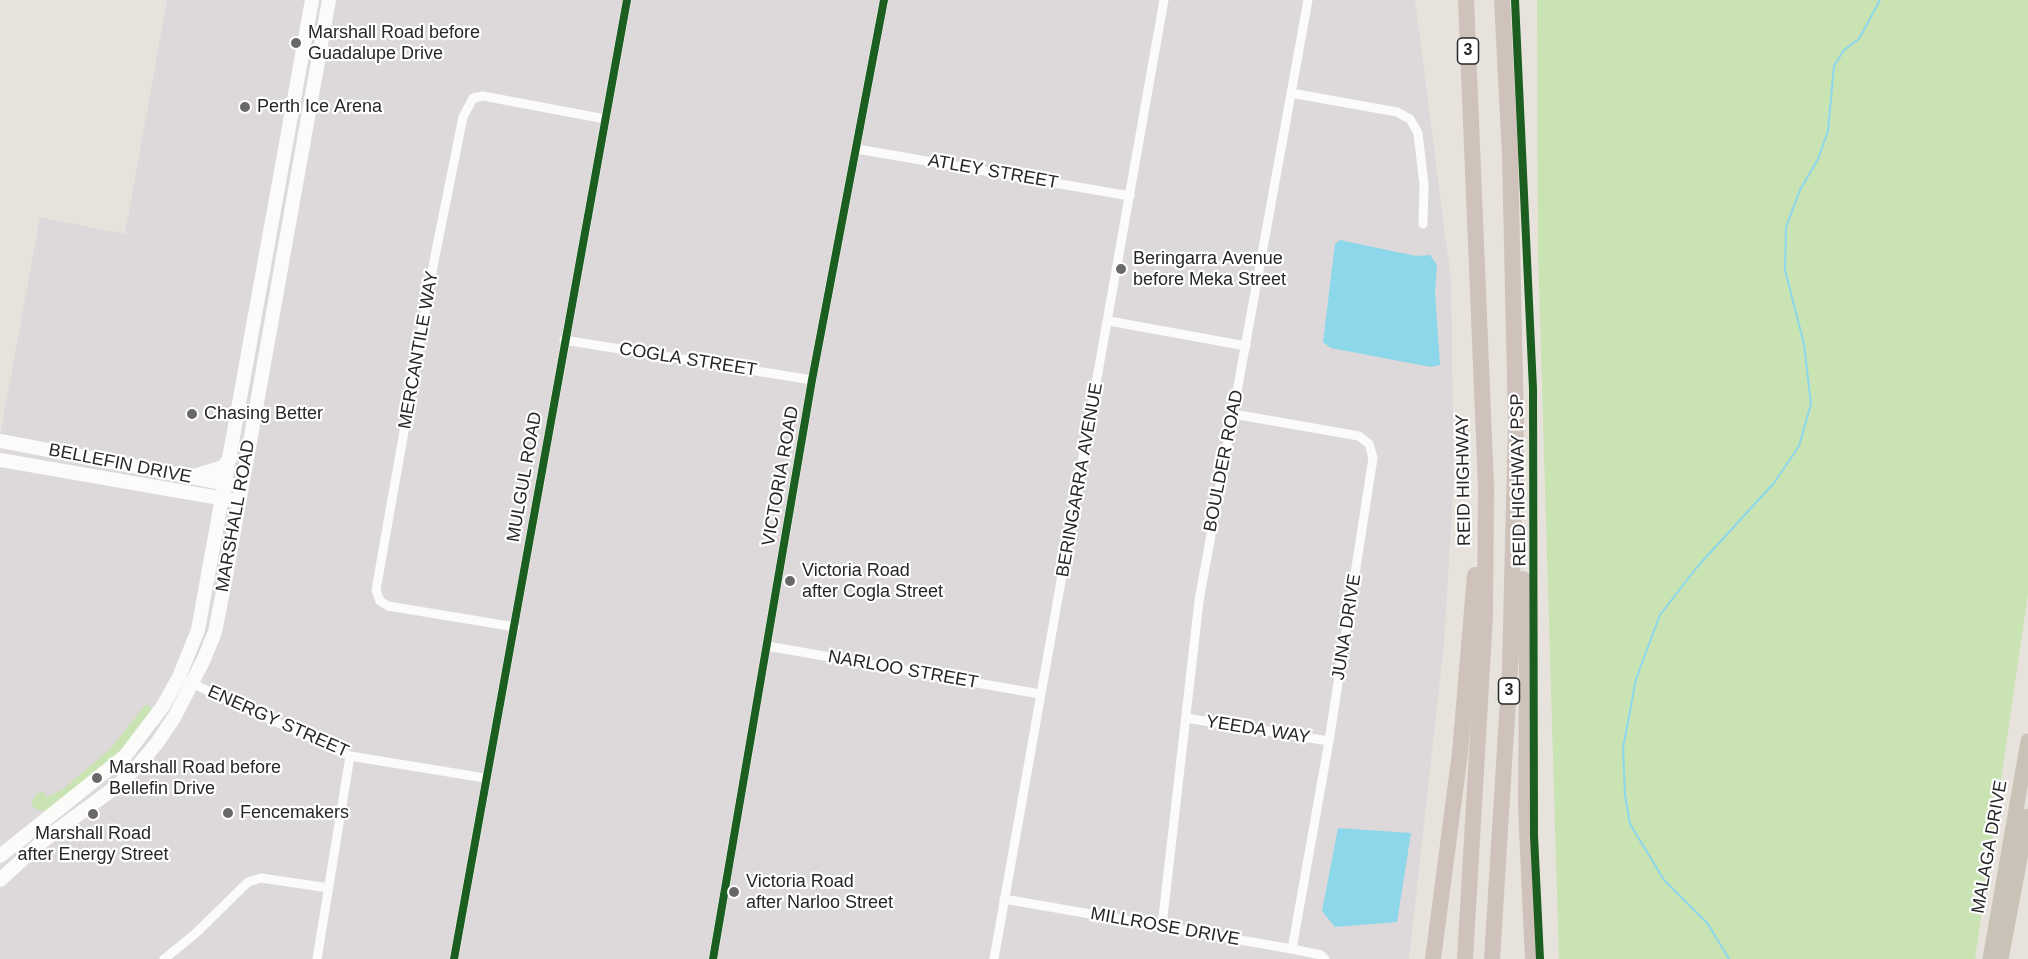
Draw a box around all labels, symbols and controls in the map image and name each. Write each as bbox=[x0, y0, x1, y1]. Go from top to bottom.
place label: Marshall Road before Guadalupe Drive bbox=[308, 22, 480, 64]
marker: Marshall Road before Guadalupe Drive bbox=[289, 36, 303, 50]
road number: 3 bbox=[1458, 38, 1478, 64]
place label: Perth Ice Arena bbox=[257, 96, 382, 118]
marker: Perth Ice Arena bbox=[238, 100, 252, 114]
street label: ATLEY STREET bbox=[926, 150, 1060, 194]
place label: Beringarra Avenue before Meka Street bbox=[1133, 248, 1286, 290]
marker: Beringarra Avenue before Meka Street bbox=[1114, 262, 1128, 276]
street label: MERCANTILE WAY bbox=[394, 269, 444, 431]
street label: COGLA STREET bbox=[618, 338, 758, 382]
street label: BERINGARRA AVENUE bbox=[1052, 381, 1108, 579]
street label: BOULDER ROAD bbox=[1200, 388, 1248, 534]
street label: REID HIGHWAY PSP bbox=[1507, 393, 1531, 567]
place label: Chasing Better bbox=[204, 403, 323, 425]
street label: VICTORIA ROAD bbox=[758, 404, 804, 548]
marker: Chasing Better bbox=[185, 407, 199, 421]
street label: MULGUL ROAD bbox=[503, 410, 547, 544]
street label: REID HIGHWAY bbox=[1452, 414, 1476, 546]
street label: MARSHALL ROAD bbox=[212, 438, 260, 594]
street label: BELLEFIN DRIVE bbox=[47, 440, 193, 488]
place label: Victoria Road after Cogla Street bbox=[802, 560, 943, 602]
street label: JUNA DRIVE bbox=[1328, 572, 1366, 682]
marker: Victoria Road after Cogla Street bbox=[783, 574, 797, 588]
street label: NARLOO STREET bbox=[826, 646, 980, 694]
road number: 3 bbox=[1498, 678, 1520, 704]
street label: ENERGY STREET bbox=[204, 681, 352, 763]
street label: YEEDA WAY bbox=[1204, 711, 1312, 749]
place label: Marshall Road before Bellefin Drive bbox=[109, 757, 281, 800]
marker: Marshall Road before Bellefin Drive bbox=[90, 771, 104, 785]
street label: MALAGA DRIVE bbox=[1968, 779, 2012, 915]
place label: Fencemakers bbox=[240, 802, 349, 824]
marker: Fencemakers bbox=[221, 806, 235, 820]
marker: Marshall Road after Energy Street bbox=[86, 807, 100, 821]
place label: Marshall Road after Energy Street bbox=[17, 823, 169, 866]
place label: Victoria Road after Narloo Street bbox=[746, 871, 893, 914]
marker: Victoria Road after Narloo Street bbox=[727, 885, 741, 899]
street label: MILLROSE DRIVE bbox=[1089, 903, 1241, 951]

